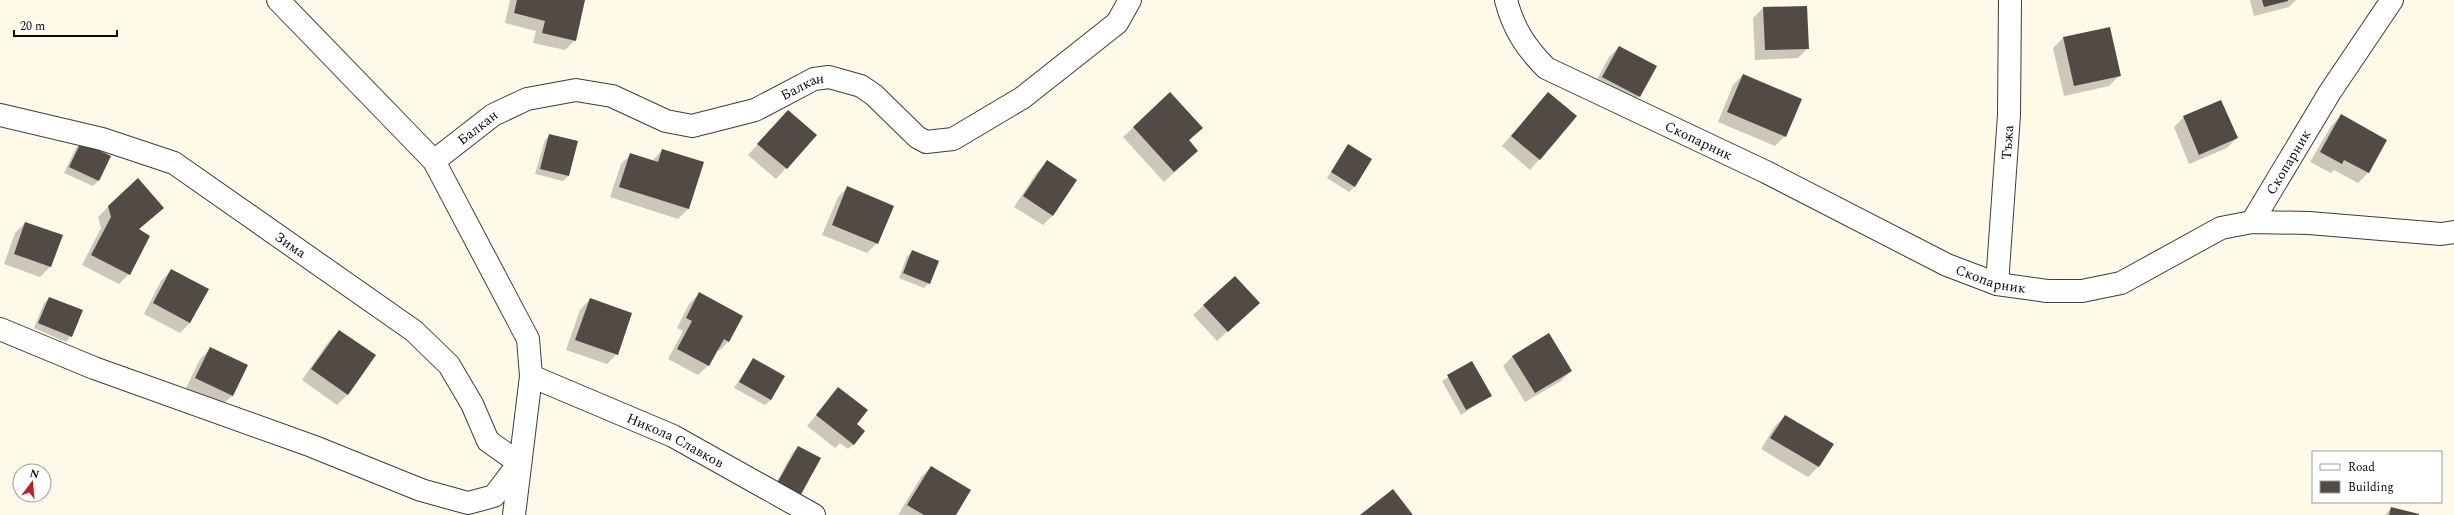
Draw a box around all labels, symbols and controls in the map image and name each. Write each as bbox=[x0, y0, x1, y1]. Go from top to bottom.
scale bar bbox=[14, 12, 117, 38]
text: 20 m bbox=[20, 17, 45, 36]
street label: Балкан bbox=[777, 68, 825, 106]
street label: Балкан bbox=[453, 105, 503, 150]
street label: Скопарник bbox=[1661, 116, 1736, 166]
street label: Тъжа bbox=[1996, 124, 2019, 160]
street label: Скопарник bbox=[2261, 125, 2316, 199]
street label: Зима bbox=[270, 227, 310, 264]
street label: Скопарник bbox=[1952, 259, 2027, 299]
street label: Никола Славков bbox=[623, 408, 728, 473]
legend bbox=[2312, 451, 2442, 503]
text: Road bbox=[2348, 458, 2375, 477]
north arrow bbox=[12, 463, 52, 503]
text: N bbox=[28, 464, 41, 483]
text: Building bbox=[2348, 478, 2394, 497]

